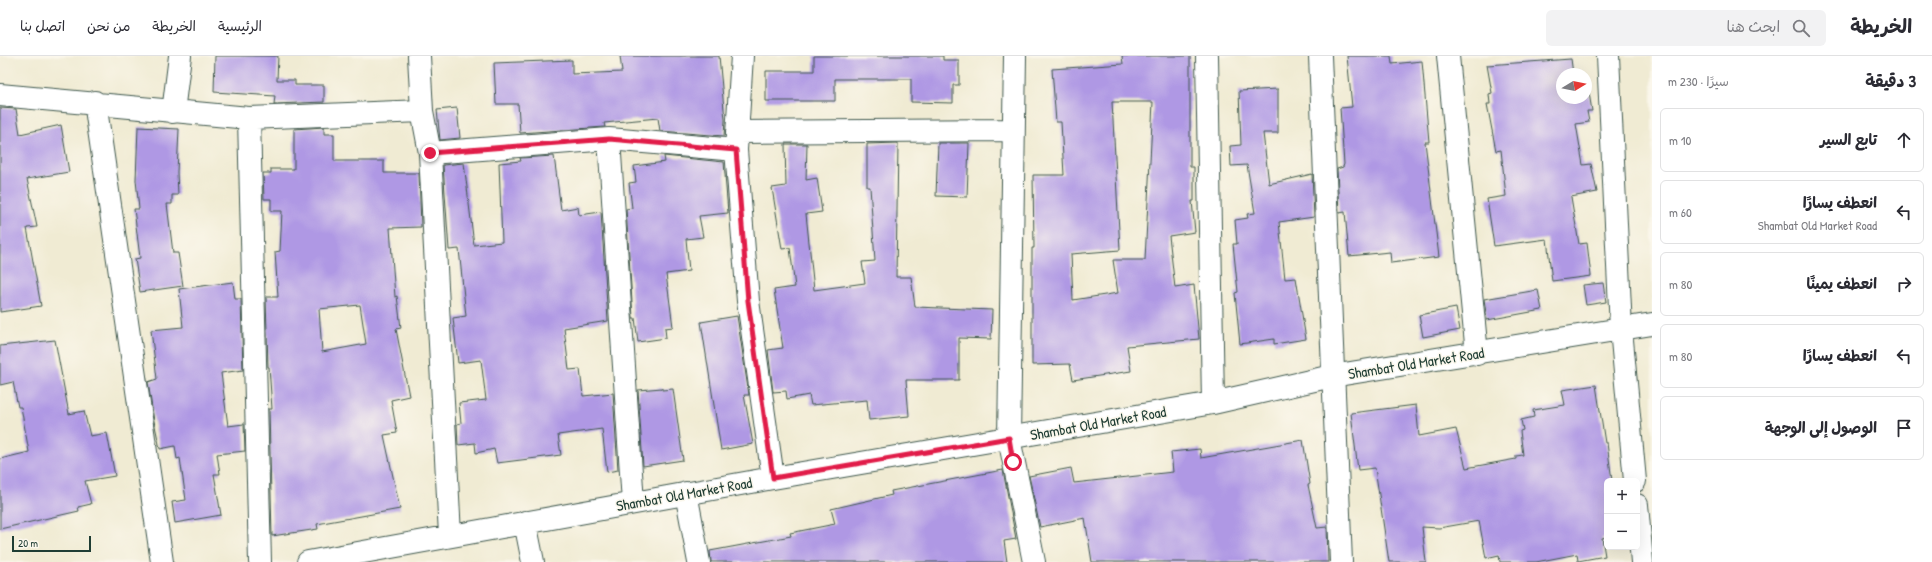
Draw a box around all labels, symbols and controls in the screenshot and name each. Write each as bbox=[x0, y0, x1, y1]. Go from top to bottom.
search box bbox=[1546, 10, 1826, 46]
text: الخريطة bbox=[1850, 13, 1912, 39]
text: اتصل بنا bbox=[20, 16, 65, 35]
text: من نحن bbox=[87, 16, 130, 35]
text: الخريطة bbox=[152, 16, 196, 35]
text: الرئيسية bbox=[218, 16, 262, 35]
text: ابحث هنا bbox=[1727, 16, 1780, 37]
icon: search bbox=[1790, 17, 1812, 39]
north arrow bbox=[1556, 68, 1592, 104]
text: 3 دقيقة bbox=[1865, 69, 1916, 92]
text: سيرًا · 230 m bbox=[1668, 72, 1729, 90]
text: تابع السير bbox=[1820, 129, 1877, 150]
icon: ahead bbox=[1893, 129, 1915, 151]
text: 10 m bbox=[1669, 131, 1691, 149]
route end bbox=[421, 144, 439, 162]
text: انعطف يسارًا bbox=[1803, 192, 1877, 213]
icon: left bbox=[1893, 201, 1915, 223]
text: 60 m bbox=[1669, 203, 1692, 221]
text: Shambat Old Market Road bbox=[1758, 216, 1877, 234]
text: انعطف يمينًا bbox=[1807, 273, 1877, 294]
icon: right bbox=[1893, 273, 1915, 295]
text: 80 m bbox=[1669, 275, 1692, 293]
street label: Shambat Old Market Road bbox=[1346, 342, 1486, 384]
text: انعطف يسارًا bbox=[1803, 345, 1877, 366]
icon: left bbox=[1893, 345, 1915, 367]
text: 80 m bbox=[1669, 347, 1692, 365]
street label: Shambat Old Market Road bbox=[1028, 401, 1168, 445]
text: الوصول إلى الوجهة bbox=[1765, 417, 1877, 438]
icon: arrive bbox=[1893, 417, 1915, 439]
route start bbox=[1004, 453, 1022, 471]
street label: Shambat Old Market Road bbox=[614, 472, 754, 516]
map controls bbox=[1604, 478, 1640, 550]
button: + bbox=[1604, 478, 1640, 514]
button: − bbox=[1604, 514, 1640, 550]
scale bar bbox=[12, 534, 91, 553]
text: 20 m bbox=[18, 536, 38, 550]

